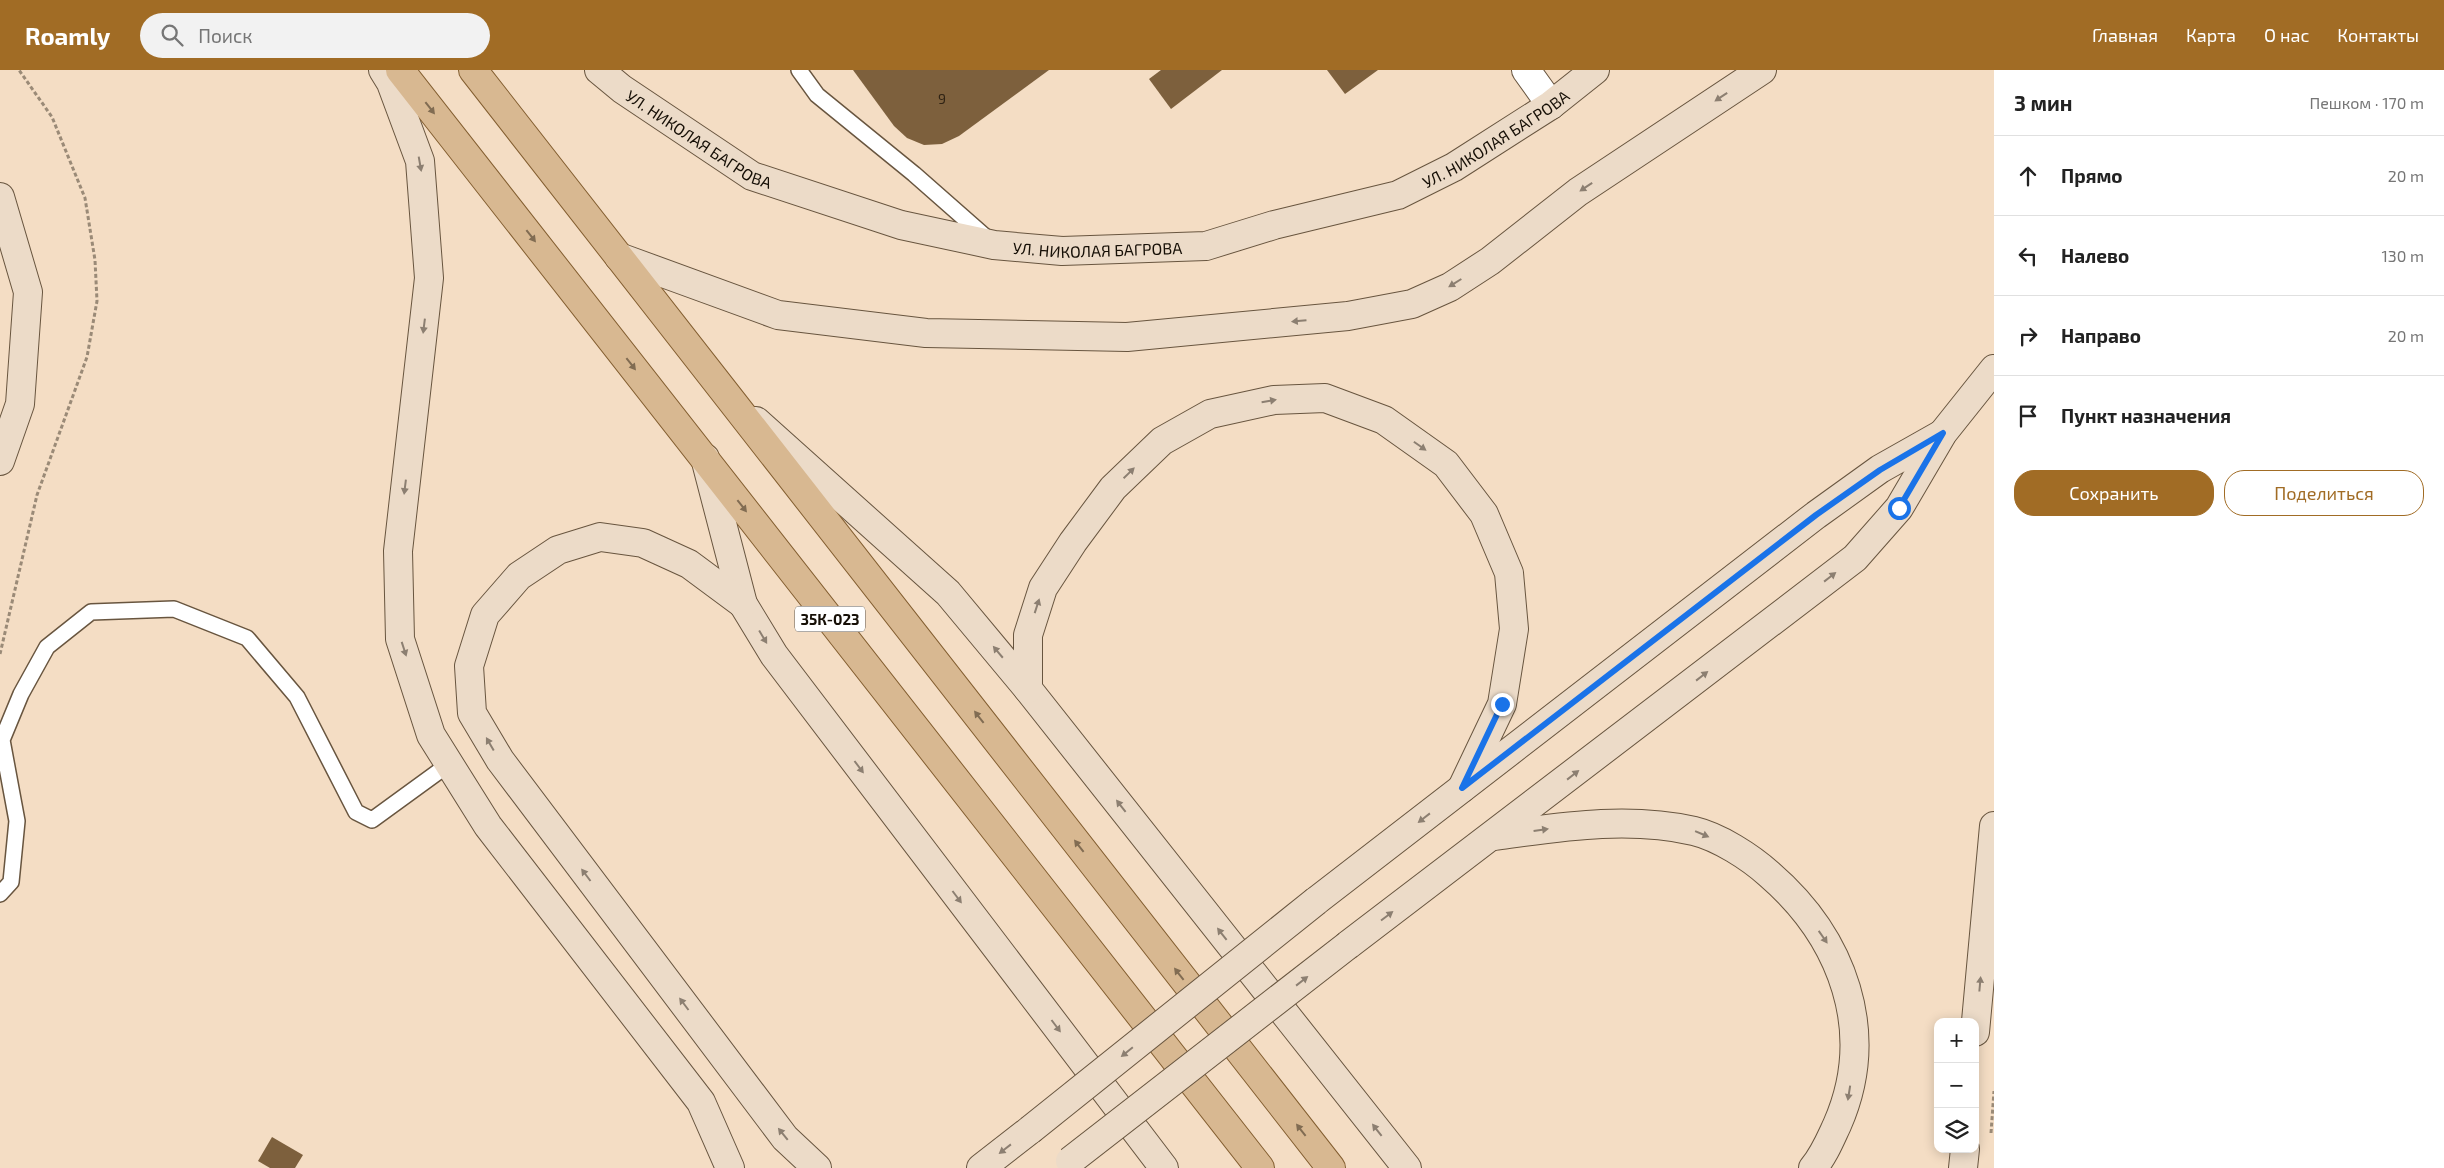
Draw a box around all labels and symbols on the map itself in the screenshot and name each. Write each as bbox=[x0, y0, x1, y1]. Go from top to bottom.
street label: УЛ. НИКОЛАЯ БАГРОВА bbox=[623, 85, 774, 191]
street label: УЛ. НИКОЛАЯ БАГРОВА bbox=[1419, 85, 1572, 191]
house number: 9 bbox=[938, 90, 946, 107]
one-way arrow bbox=[1714, 92, 1728, 102]
one-way arrow bbox=[425, 101, 436, 114]
one-way arrow bbox=[416, 156, 424, 172]
one-way arrow bbox=[1579, 182, 1592, 192]
one-way arrow bbox=[525, 229, 536, 242]
street label: УЛ. НИКОЛАЯ БАГРОВА bbox=[1012, 237, 1183, 261]
one-way arrow bbox=[1449, 279, 1462, 288]
one-way arrow bbox=[1290, 317, 1306, 325]
one-way arrow bbox=[420, 318, 428, 334]
one-way arrow bbox=[625, 357, 636, 370]
one-way arrow bbox=[1262, 397, 1278, 405]
one-way arrow bbox=[1413, 441, 1427, 451]
one-way arrow bbox=[1122, 467, 1134, 479]
one-way arrow bbox=[401, 479, 409, 495]
route start bbox=[1888, 497, 1911, 520]
one-way arrow bbox=[736, 499, 747, 512]
one-way arrow bbox=[1824, 571, 1837, 582]
one-way arrow bbox=[1034, 599, 1042, 614]
road number: 35К-023 bbox=[795, 606, 865, 632]
one-way arrow bbox=[758, 630, 767, 643]
one-way arrow bbox=[400, 641, 408, 656]
one-way arrow bbox=[992, 646, 1003, 659]
one-way arrow bbox=[1695, 670, 1708, 681]
route end bbox=[1491, 693, 1514, 716]
one-way arrow bbox=[974, 711, 985, 724]
one-way arrow bbox=[486, 737, 494, 751]
one-way arrow bbox=[854, 760, 864, 774]
one-way arrow bbox=[1566, 770, 1580, 780]
one-way arrow bbox=[1116, 799, 1126, 813]
one-way arrow bbox=[1418, 812, 1431, 823]
one-way arrow bbox=[1533, 826, 1549, 834]
one-way arrow bbox=[1695, 831, 1709, 839]
one-way arrow bbox=[1074, 839, 1085, 852]
one-way arrow bbox=[581, 868, 591, 882]
one-way arrow bbox=[952, 890, 963, 903]
one-way arrow bbox=[1380, 910, 1393, 921]
one-way arrow bbox=[1216, 928, 1227, 941]
one-way arrow bbox=[1818, 930, 1828, 944]
one-way arrow bbox=[1174, 968, 1185, 981]
one-way arrow bbox=[1295, 975, 1308, 986]
one-way arrow bbox=[1976, 976, 1984, 992]
one-way arrow bbox=[679, 998, 690, 1011]
one-way arrow bbox=[1050, 1019, 1061, 1032]
one-way arrow bbox=[1121, 1046, 1134, 1057]
one-way arrow bbox=[1844, 1085, 1852, 1101]
one-way arrow bbox=[1295, 1123, 1306, 1136]
one-way arrow bbox=[1372, 1123, 1382, 1137]
one-way arrow bbox=[777, 1128, 788, 1141]
one-way arrow bbox=[999, 1143, 1012, 1154]

